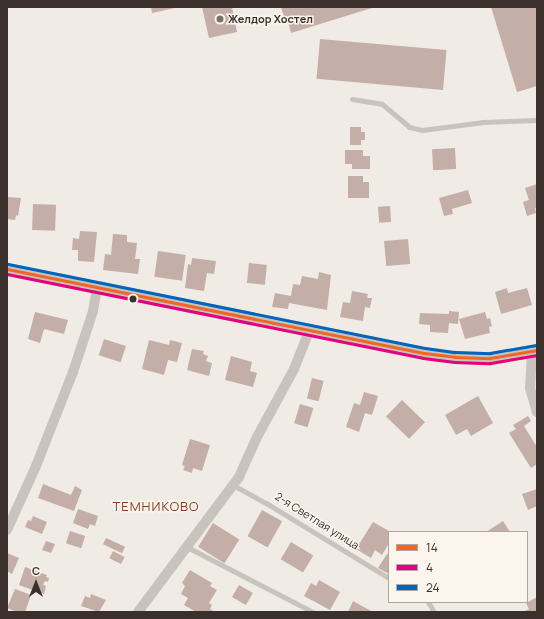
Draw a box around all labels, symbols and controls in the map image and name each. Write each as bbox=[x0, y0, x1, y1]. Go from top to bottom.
place label: Желдор Хостел bbox=[228, 12, 313, 26]
marker: Желдор Хостел bbox=[215, 14, 225, 24]
unlabelled marker bbox=[128, 294, 138, 304]
street label: 2-я Светлая улица bbox=[273, 490, 361, 552]
district label: ТЕМНИКОВО bbox=[113, 498, 199, 514]
legend bbox=[388, 531, 528, 603]
text: 14 bbox=[426, 539, 438, 556]
text: 4 bbox=[426, 559, 433, 576]
north arrow bbox=[16, 563, 56, 603]
text: С bbox=[32, 563, 40, 578]
text: 24 bbox=[426, 579, 440, 596]

